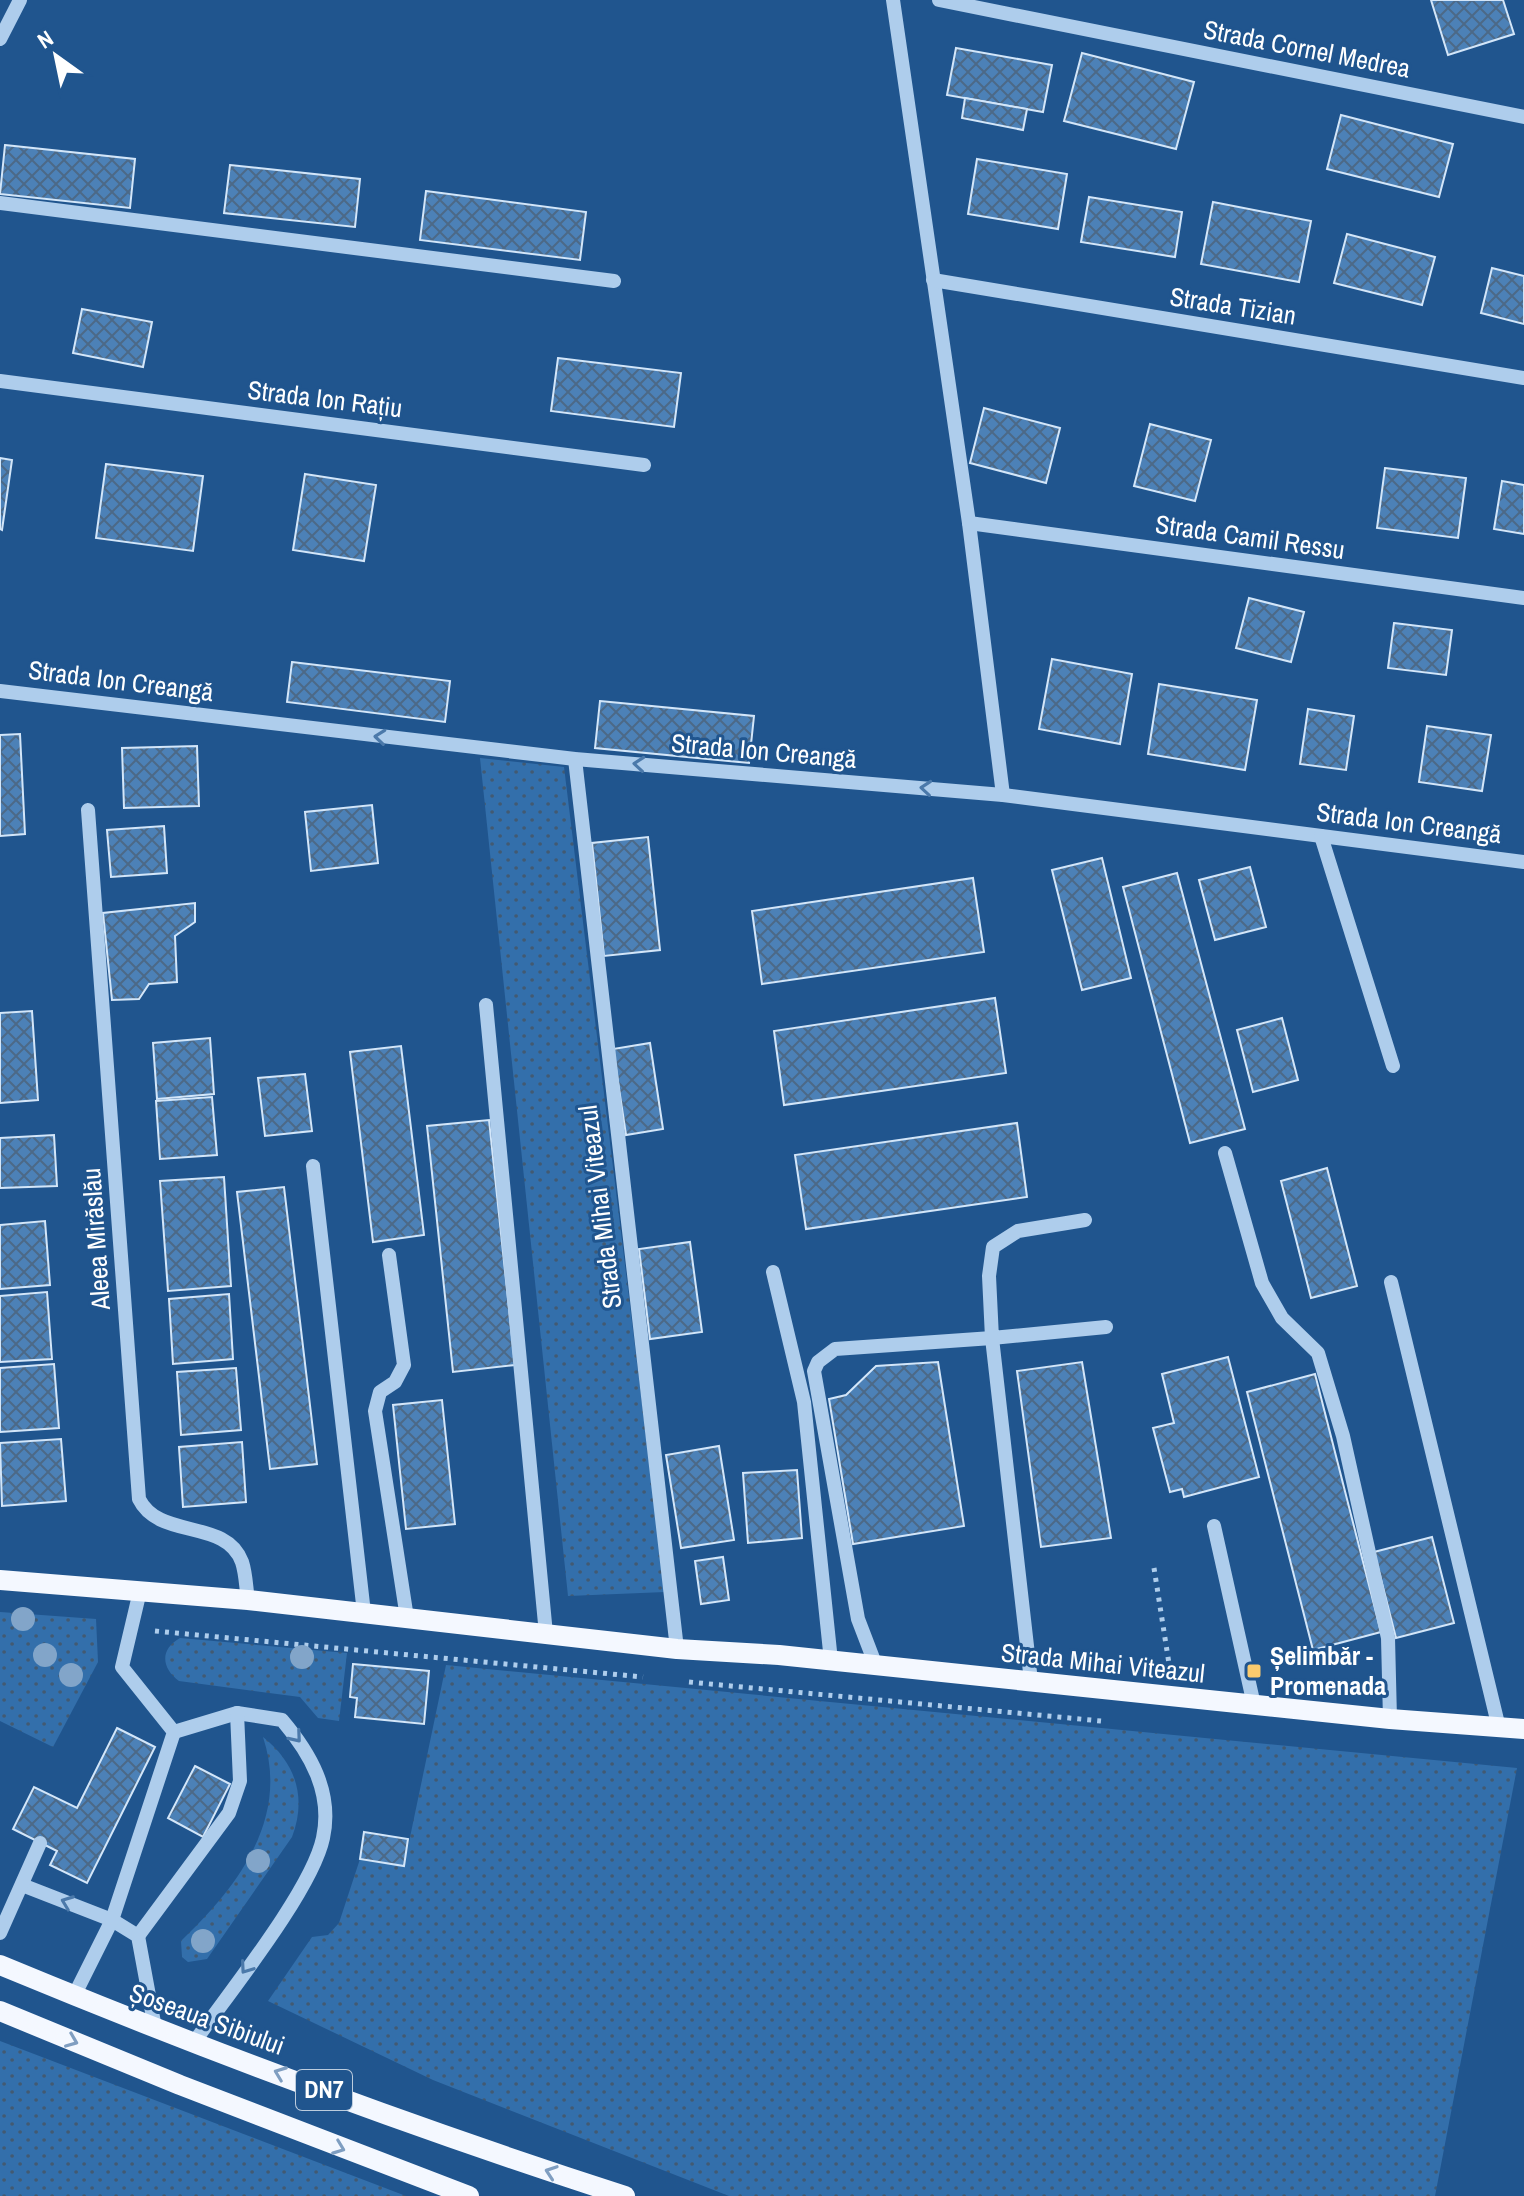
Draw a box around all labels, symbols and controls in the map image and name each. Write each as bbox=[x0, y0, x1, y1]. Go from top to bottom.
street label: Strada Cornel Medrea bbox=[1201, 11, 1414, 86]
north arrow bbox=[16, 16, 96, 96]
text: N bbox=[31, 23, 59, 55]
street label: Strada Tizian bbox=[1168, 278, 1299, 333]
street label: Strada Ion Rațiu bbox=[246, 372, 404, 425]
street label: Strada Camil Ressu bbox=[1153, 506, 1347, 567]
street label: Strada Ion Creangă bbox=[27, 652, 216, 709]
street label: Strada Ion Creangă bbox=[670, 725, 858, 776]
one-way arrow bbox=[373, 729, 387, 746]
one-way arrow bbox=[632, 756, 645, 773]
one-way arrow bbox=[919, 780, 932, 797]
street label: Strada Ion Creangă bbox=[1315, 794, 1504, 851]
street label: Strada Mihai Viteazul bbox=[570, 1103, 629, 1311]
street label: Aleea Mirăslău bbox=[73, 1167, 118, 1312]
street label: Strada Mihai Viteazul bbox=[999, 1634, 1207, 1691]
place label: Șelimbăr - Promenada bbox=[1270, 1638, 1386, 1703]
marker: Șelimbăr - Promenada bbox=[1245, 1662, 1263, 1680]
one-way arrow bbox=[286, 1728, 301, 1742]
one-way arrow bbox=[61, 1895, 75, 1912]
one-way arrow bbox=[241, 1960, 256, 1974]
street label: Șoseaua Sibiului bbox=[125, 1974, 289, 2063]
one-way arrow bbox=[64, 2031, 78, 2047]
one-way arrow bbox=[274, 2066, 288, 2083]
road number: DN7 bbox=[296, 2070, 352, 2110]
one-way arrow bbox=[331, 2138, 345, 2155]
one-way arrow bbox=[544, 2165, 558, 2181]

